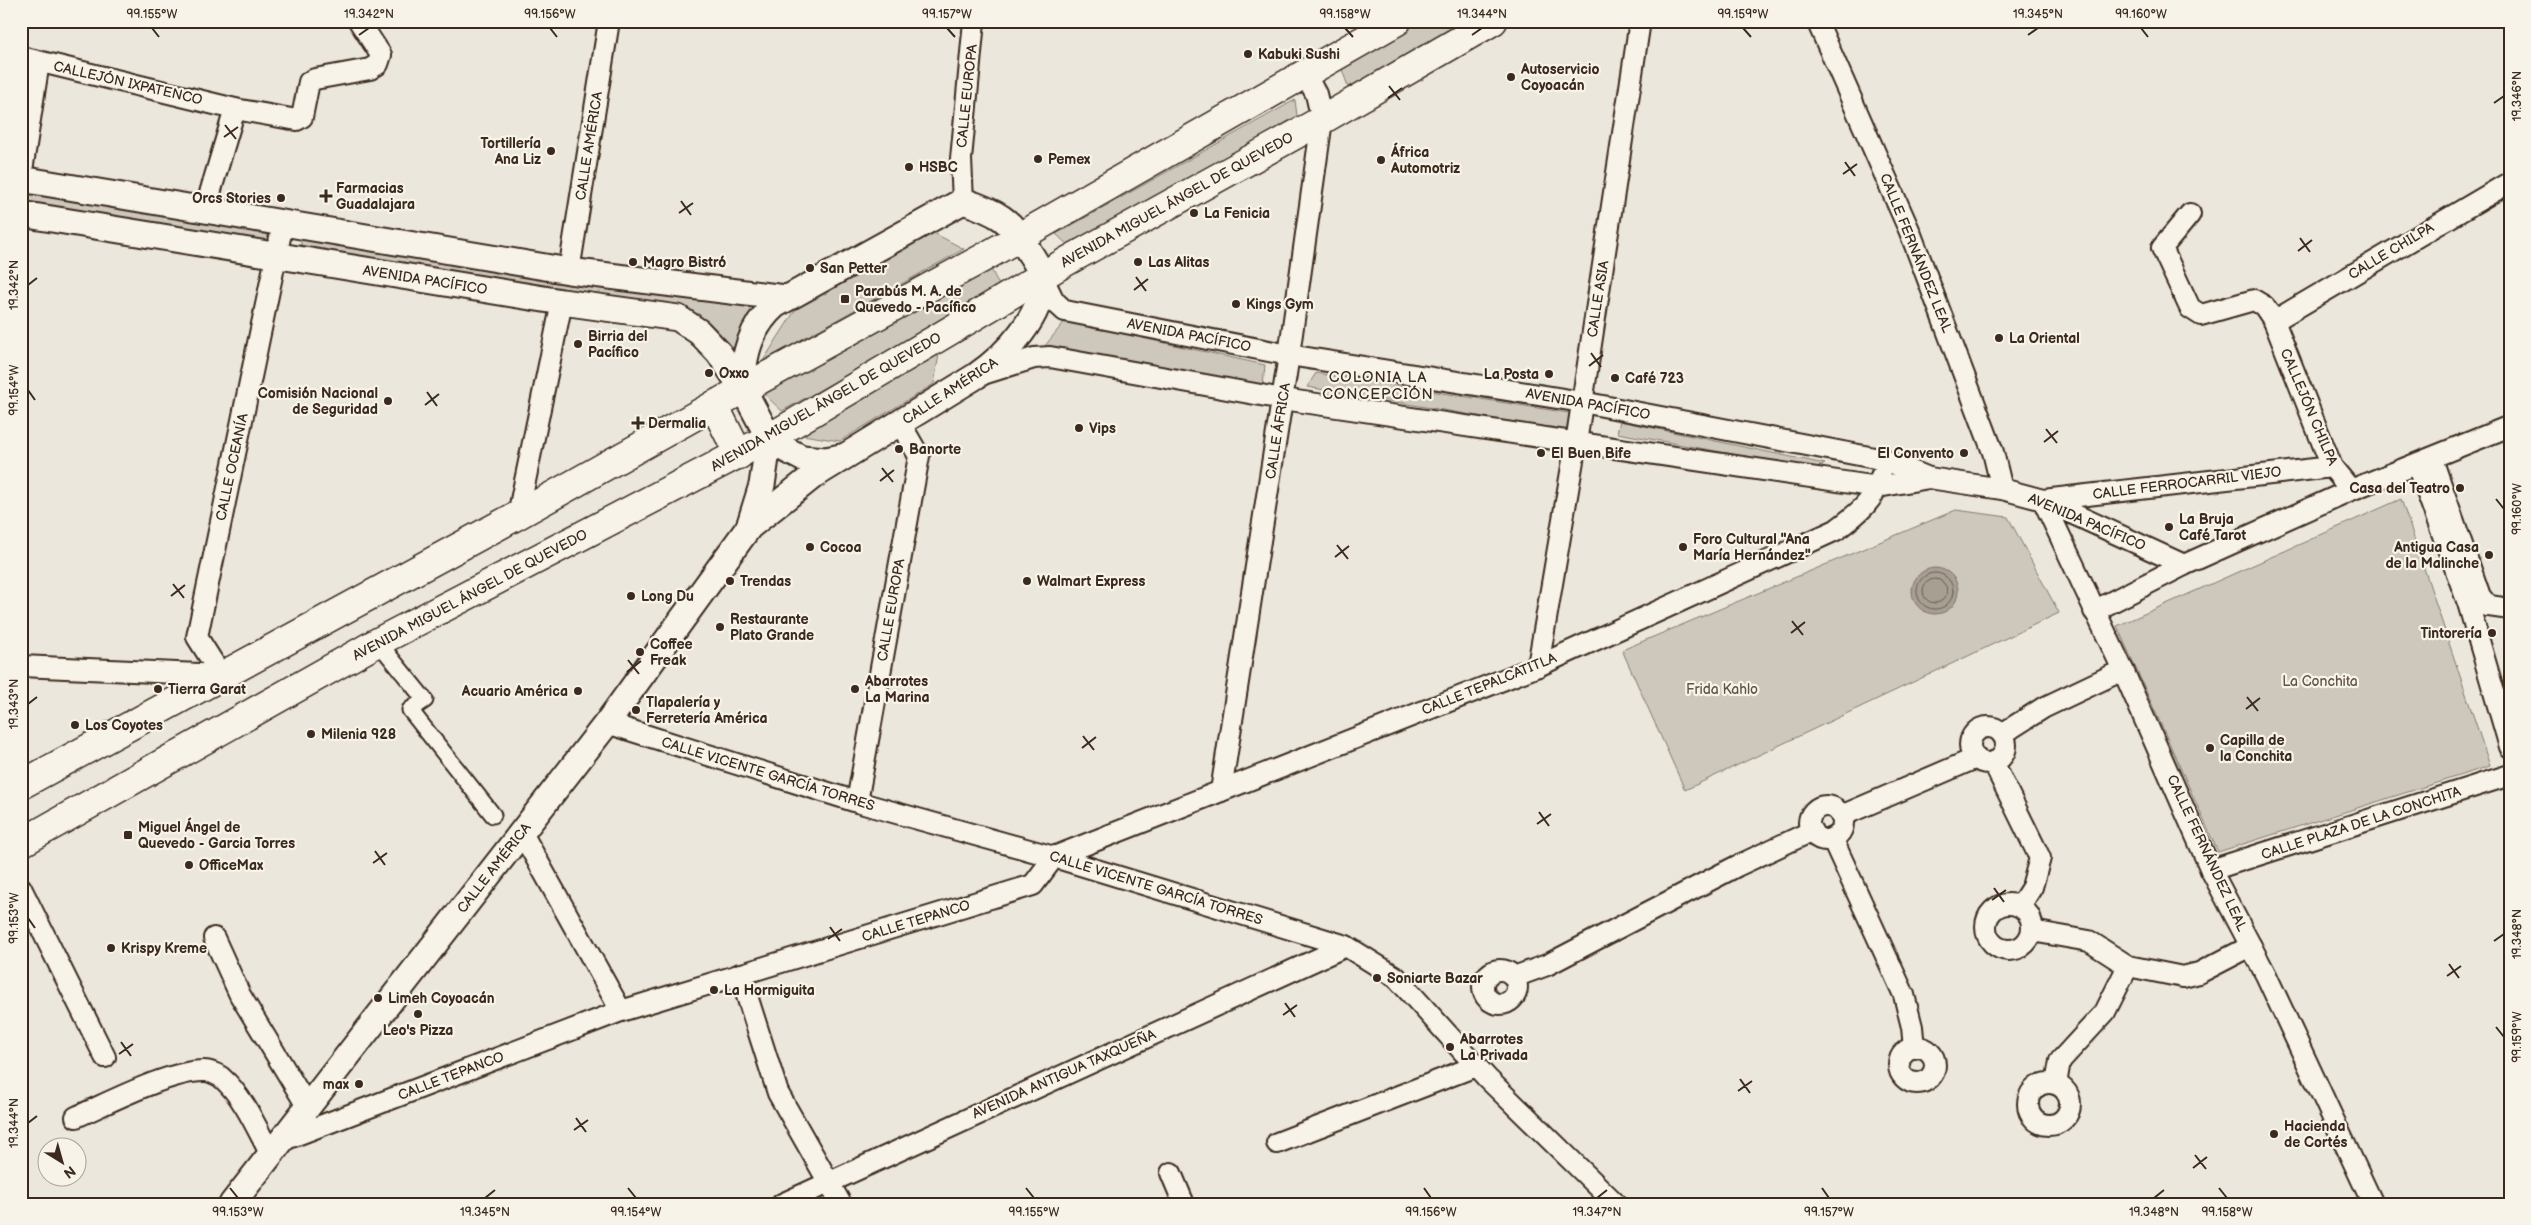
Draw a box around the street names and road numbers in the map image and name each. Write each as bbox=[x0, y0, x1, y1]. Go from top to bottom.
street label: CALLE EUROPA bbox=[953, 43, 981, 149]
street label: CALLEJÓN IXPATENCO bbox=[52, 57, 205, 109]
street label: CALLE AMÉRICA bbox=[571, 90, 606, 202]
street label: AVENIDA MIGUEL ÁNGEL DE QUEVEDO bbox=[1057, 128, 1297, 271]
street label: CALLE FERNÁNDEZ LEAL bbox=[1876, 170, 1957, 335]
street label: CALLE CHILPA bbox=[2345, 219, 2437, 283]
street label: CALLE ASIA bbox=[1584, 259, 1613, 339]
street label: AVENIDA PACÍFICO bbox=[362, 261, 489, 298]
street label: AVENIDA PACÍFICO bbox=[1126, 314, 1253, 355]
street label: AVENIDA MIGUEL ÁNGEL DE QUEVEDO bbox=[707, 328, 945, 475]
street label: CALLEJÓN CHILPA bbox=[2277, 346, 2342, 468]
street label: CALLE AMÉRICA bbox=[899, 353, 1001, 428]
street label: CALLE ÁFRICA bbox=[1261, 381, 1294, 480]
street label: AVENIDA PACÍFICO bbox=[1525, 384, 1652, 423]
street label: CALLE OCEANÍA bbox=[211, 411, 252, 522]
street label: CALLE FERROCARRIL VIEJO bbox=[2092, 463, 2283, 503]
street label: AVENIDA PACÍFICO bbox=[2026, 489, 2149, 555]
street label: AVENIDA MIGUEL ÁNGEL DE QUEVEDO bbox=[349, 525, 591, 664]
street label: CALLE EUROPA bbox=[874, 557, 908, 663]
street label: CALLE TEPALCATITLA bbox=[1419, 649, 1559, 719]
street label: CALLE VICENTE GARCÍA TORRES bbox=[659, 732, 877, 815]
street label: CALLE FERNÁNDEZ LEAL bbox=[2163, 772, 2252, 934]
street label: CALLE PLAZA DE LA CONCHITA bbox=[2259, 783, 2463, 863]
street label: CALLE AMÉRICA bbox=[453, 818, 535, 917]
street label: CALLE VICENTE GARCÍA TORRES bbox=[1047, 846, 1265, 929]
street label: CALLE TEPANCO bbox=[860, 896, 973, 946]
street label: AVENIDA ANTIGUA TAXQUEÑA bbox=[969, 1025, 1159, 1122]
street label: CALLE TEPANCO bbox=[395, 1048, 507, 1104]

